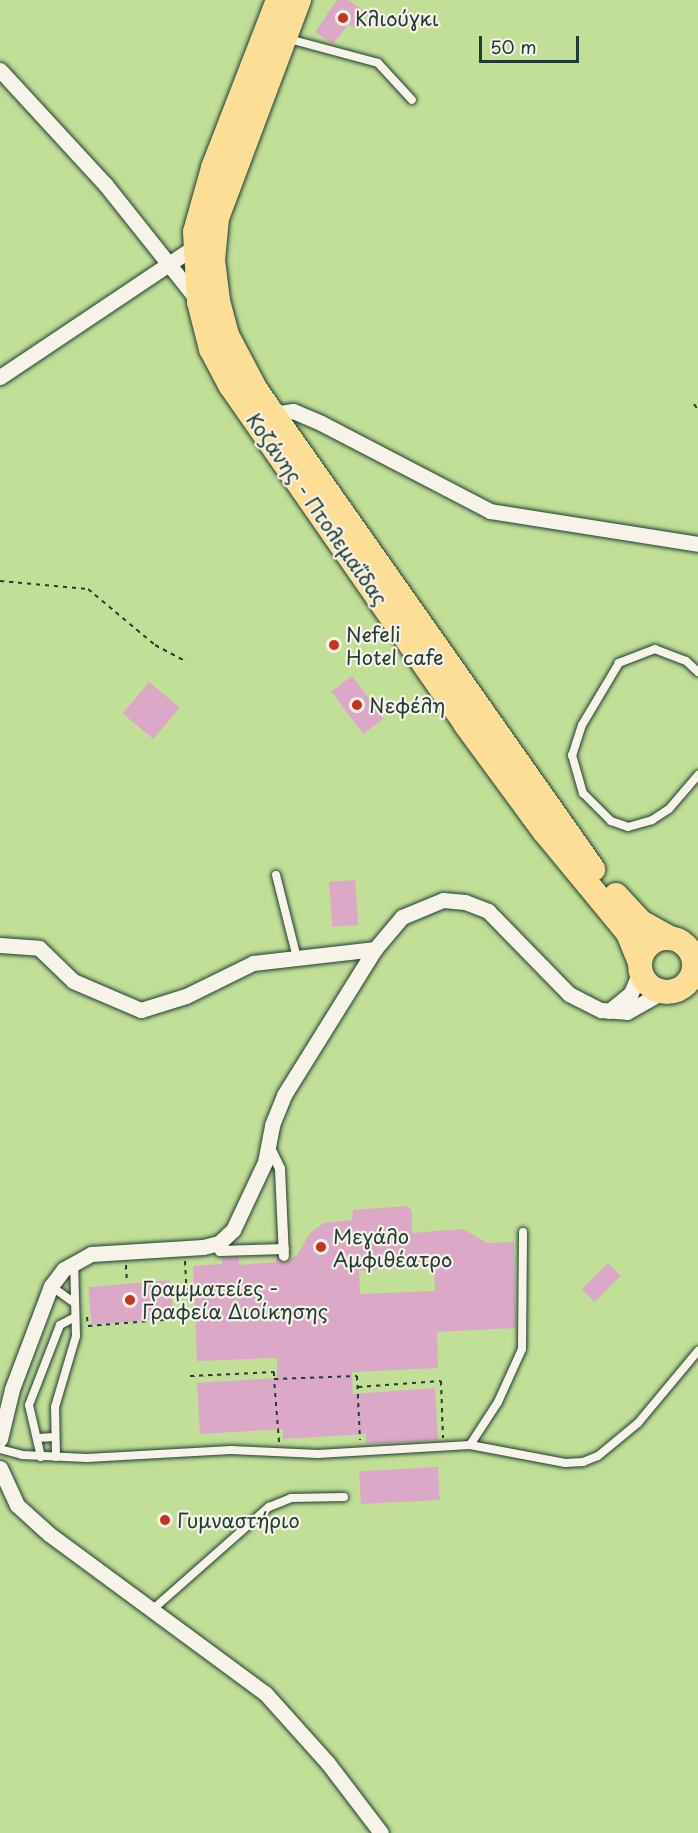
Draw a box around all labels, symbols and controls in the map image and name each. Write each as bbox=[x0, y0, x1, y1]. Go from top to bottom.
place label: Κλιούγκι bbox=[355, 6, 439, 30]
marker: Κλιούγκι bbox=[336, 11, 350, 25]
scale bar bbox=[482, 24, 582, 62]
text: 50 m bbox=[490, 33, 537, 60]
street label: Κοζάνης - Πτολεμαΐδας bbox=[241, 408, 393, 610]
place label: Nefeli Hotel cafe bbox=[346, 622, 444, 669]
marker: Nefeli Hotel cafe bbox=[327, 638, 341, 652]
place label: Νεφέλη bbox=[369, 693, 445, 717]
marker: Νεφέλη bbox=[350, 698, 364, 712]
place label: Μεγάλο Αμφιθέατρο bbox=[333, 1224, 452, 1271]
marker: Μεγάλο Αμφιθέατρο bbox=[314, 1240, 328, 1254]
place label: Γραμματείες - Γραφεία Διοίκησης bbox=[142, 1276, 328, 1323]
marker: Γραμματείες - Γραφεία Διοίκησης bbox=[123, 1293, 137, 1307]
place label: Γυμναστήριο bbox=[177, 1508, 300, 1532]
marker: Γυμναστήριο bbox=[158, 1513, 172, 1527]

